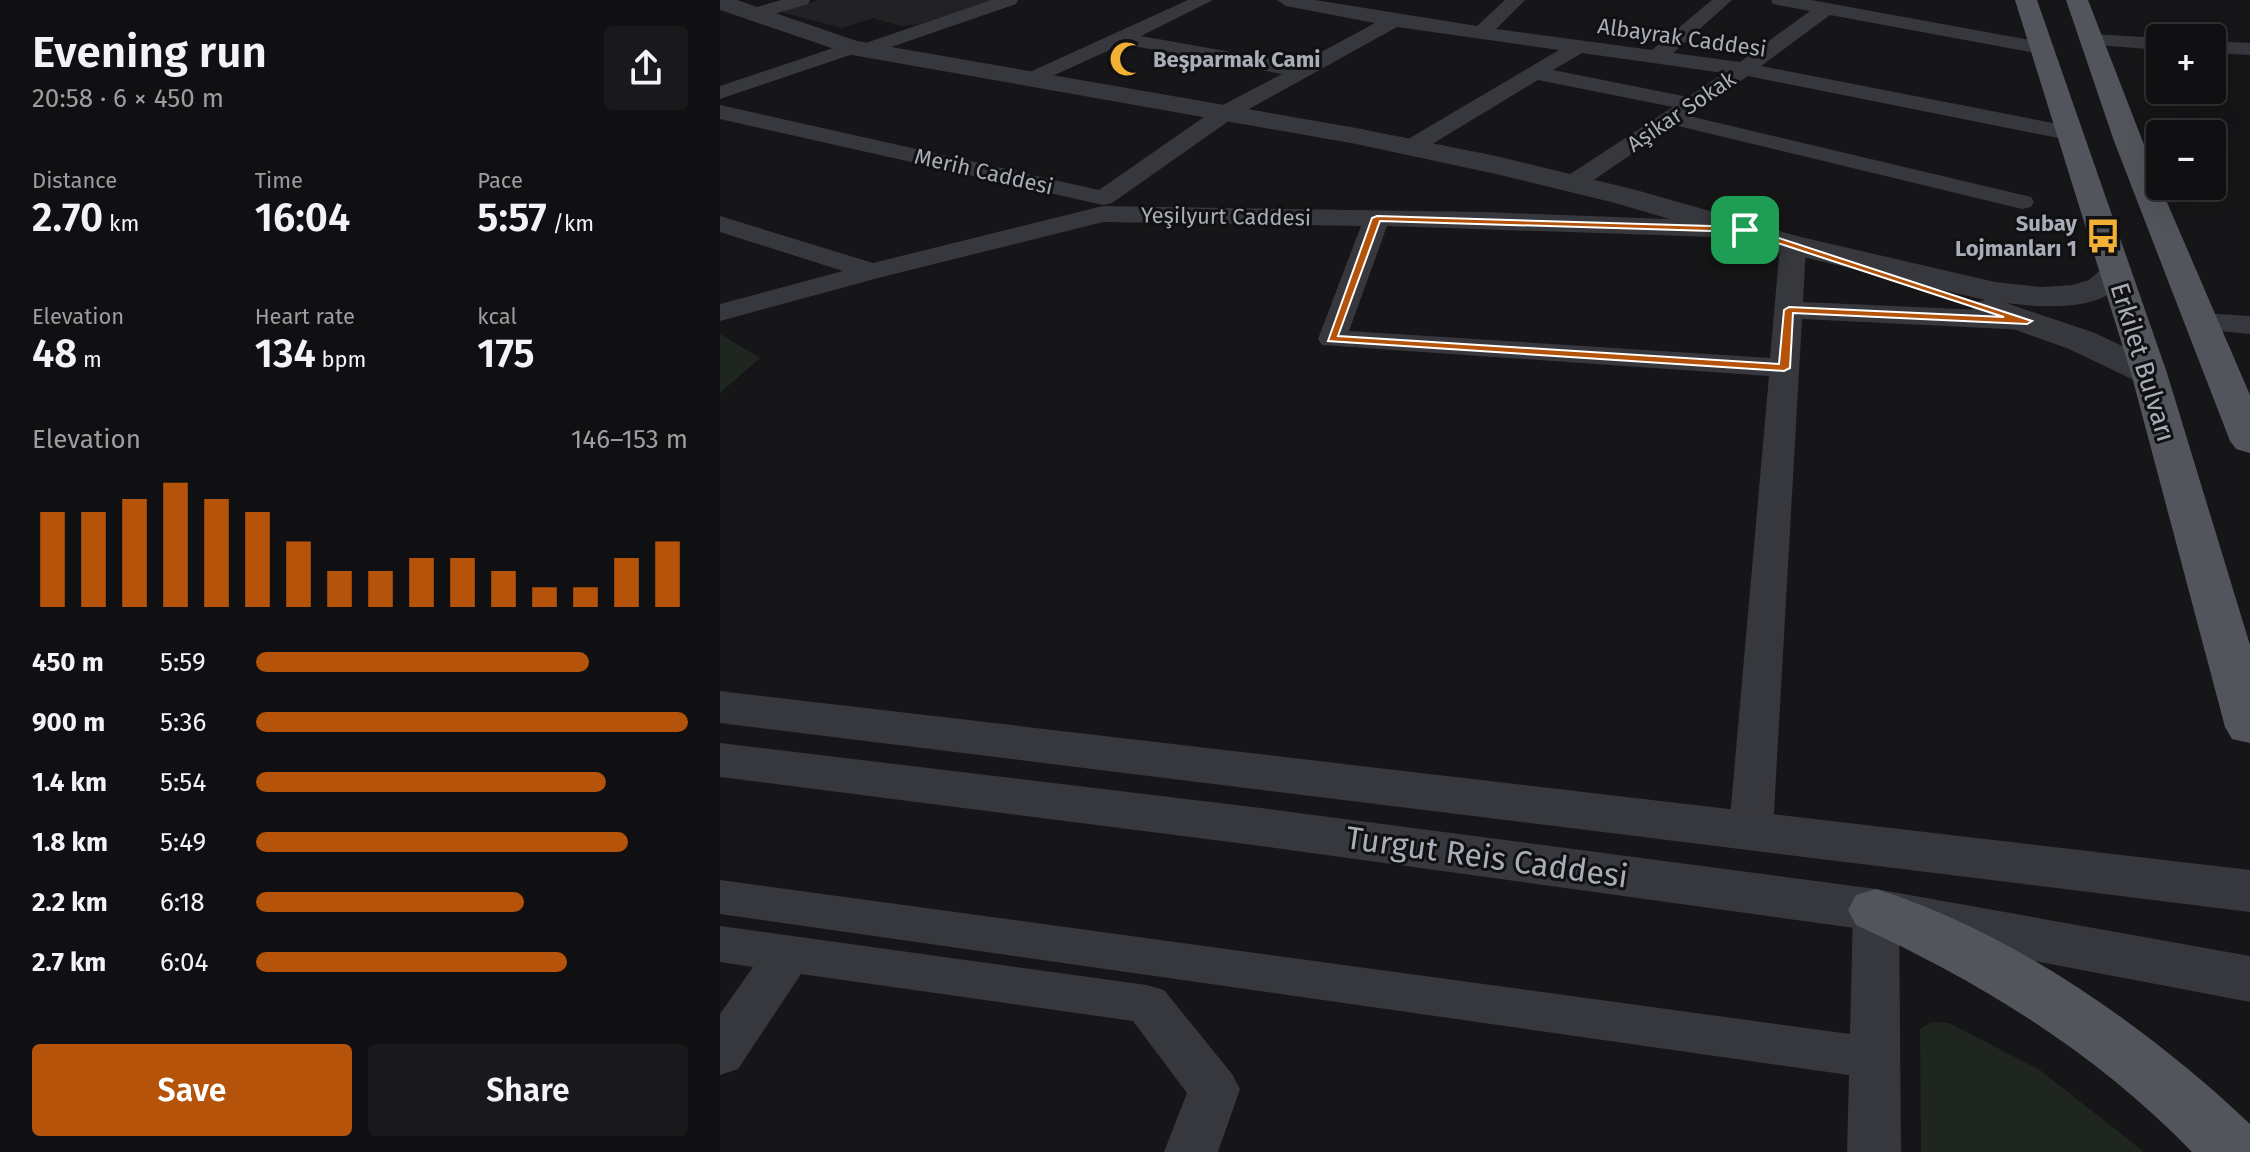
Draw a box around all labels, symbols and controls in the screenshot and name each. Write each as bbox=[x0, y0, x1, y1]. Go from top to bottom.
street label: Albayrak Caddesi bbox=[1596, 12, 1768, 63]
map controls bbox=[2146, 24, 2226, 200]
button: + bbox=[2146, 24, 2226, 104]
text: Evening run bbox=[32, 26, 267, 79]
button: share bbox=[604, 26, 688, 110]
mosque icon: Beşparmak Cami bbox=[1108, 40, 1146, 78]
place label: Beşparmak Cami bbox=[1153, 46, 1320, 73]
street label: Aşikar Sokak bbox=[1622, 65, 1741, 158]
text: 20:58 · 6 × 450 m bbox=[32, 83, 224, 114]
button: − bbox=[2146, 120, 2226, 200]
street label: Merih Caddesi bbox=[912, 142, 1056, 201]
text: Distance bbox=[32, 167, 117, 194]
text: Time bbox=[255, 167, 303, 194]
text: Pace bbox=[477, 167, 523, 194]
text: 2.70 bbox=[32, 194, 103, 242]
text: 16:04 bbox=[255, 194, 350, 242]
text: 5:57 bbox=[477, 194, 547, 242]
pin bbox=[1711, 196, 1779, 264]
street label: Yeşilyurt Caddesi bbox=[1141, 202, 1311, 231]
icon: arrive bbox=[1723, 208, 1767, 252]
text: km bbox=[103, 210, 139, 237]
text: /km bbox=[547, 210, 594, 237]
place label: Subay Lojmanları 1 bbox=[1955, 210, 2078, 262]
bus stop icon: Subay Lojmanları 1 bbox=[2084, 217, 2122, 255]
street label: Erkilet Bulvarı bbox=[2104, 279, 2181, 445]
text: Elevation bbox=[32, 303, 124, 330]
text: Heart rate bbox=[255, 303, 355, 330]
text: kcal bbox=[477, 303, 517, 330]
text: 48 bbox=[32, 330, 77, 378]
text: 134 bbox=[255, 330, 316, 378]
text: 175 bbox=[477, 330, 535, 378]
text: m bbox=[77, 346, 102, 373]
text: bpm bbox=[316, 346, 366, 373]
text: Elevation bbox=[32, 424, 141, 455]
text: 146–153 m bbox=[571, 424, 688, 455]
text: 450 m bbox=[32, 647, 104, 678]
text: 5:59 bbox=[160, 647, 206, 678]
text: 900 m bbox=[32, 707, 105, 738]
text: 5:36 bbox=[160, 707, 206, 738]
text: 1.4 km bbox=[32, 767, 107, 798]
text: 5:54 bbox=[160, 767, 206, 798]
street label: Turgut Reis Caddesi bbox=[1344, 818, 1630, 896]
text: 1.8 km bbox=[32, 827, 108, 858]
text: 5:49 bbox=[160, 827, 206, 858]
text: 2.2 km bbox=[32, 887, 108, 918]
text: 6:18 bbox=[160, 887, 205, 918]
text: 2.7 km bbox=[32, 947, 106, 978]
text: 6:04 bbox=[160, 947, 208, 978]
button: Save bbox=[32, 1044, 352, 1136]
button: Share bbox=[368, 1044, 688, 1136]

